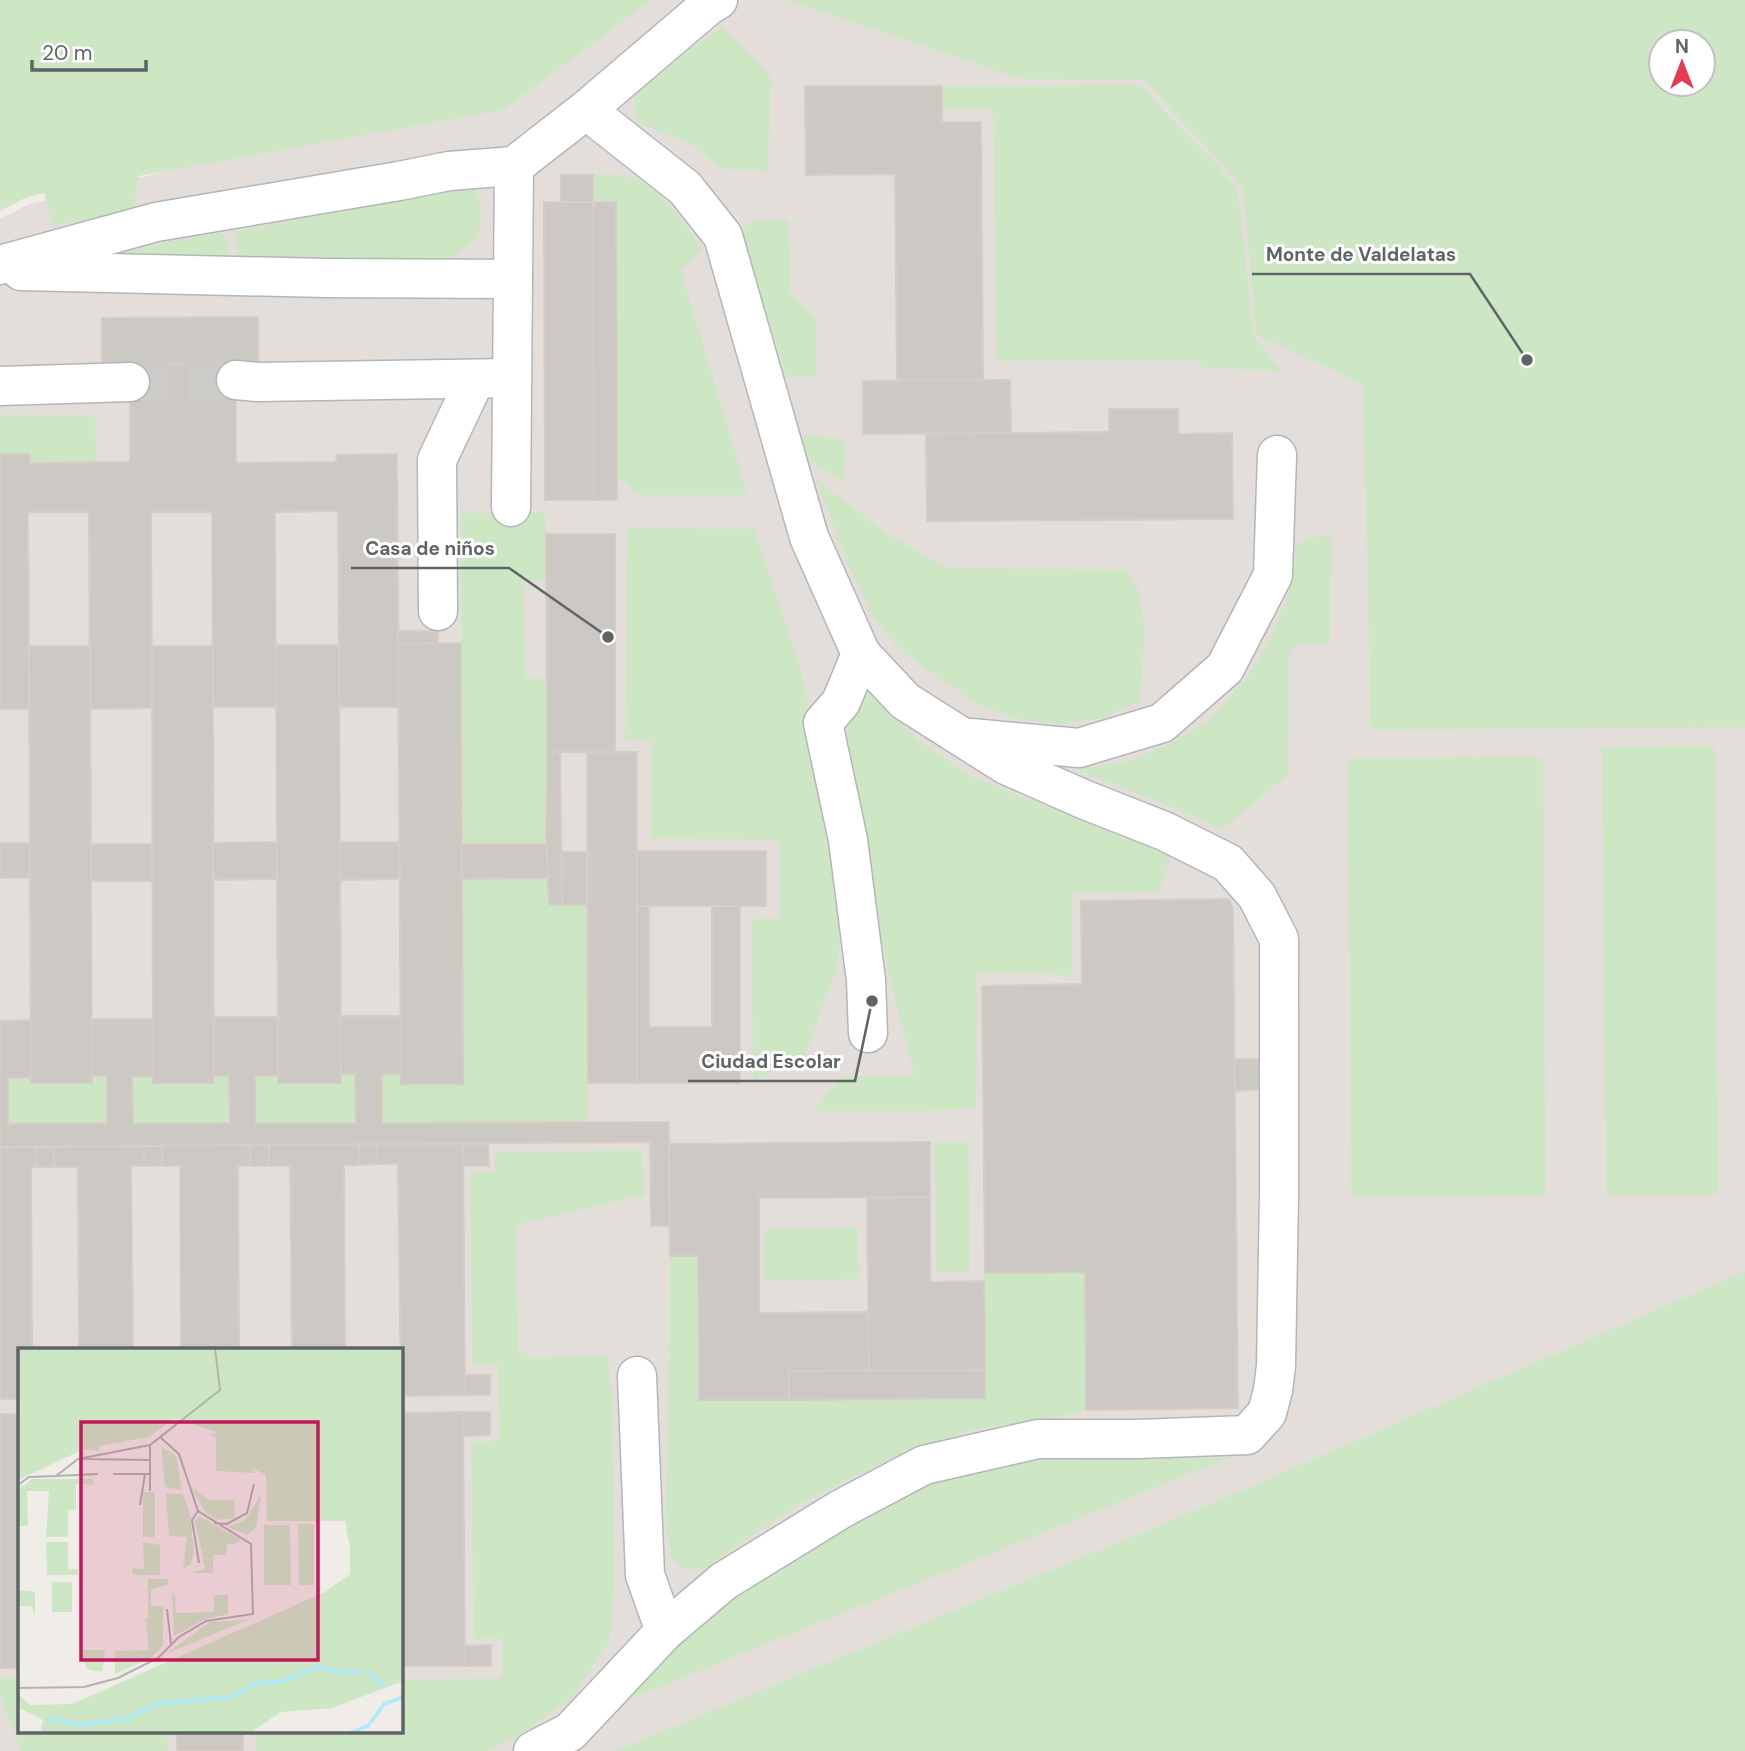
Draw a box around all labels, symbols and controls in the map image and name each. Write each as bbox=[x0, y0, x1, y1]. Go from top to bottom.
scale bar bbox=[32, 28, 145, 72]
north arrow bbox=[1647, 28, 1717, 98]
text: N bbox=[1675, 34, 1689, 59]
text: 20 m bbox=[42, 39, 93, 67]
callout: Monte de Valdelatas bbox=[1252, 234, 1470, 274]
text: Monte de Valdelatas bbox=[1266, 242, 1456, 267]
callout: Casa de niños bbox=[351, 528, 509, 568]
text: Casa de niños bbox=[365, 536, 495, 561]
callout: Ciudad Escolar bbox=[688, 1041, 855, 1081]
text: Ciudad Escolar bbox=[701, 1049, 841, 1074]
inset map bbox=[18, 1348, 402, 1734]

